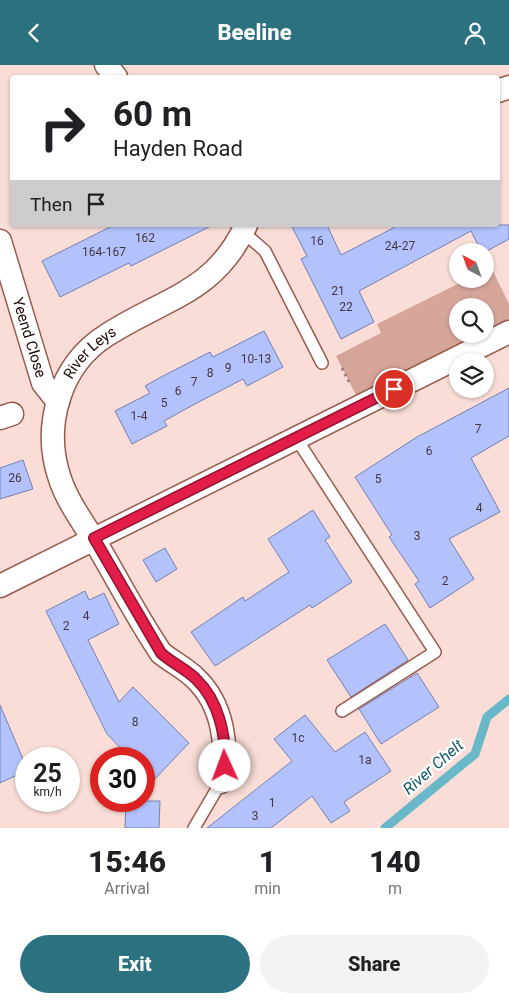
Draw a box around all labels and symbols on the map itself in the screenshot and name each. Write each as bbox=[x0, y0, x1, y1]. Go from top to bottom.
house number: 162 bbox=[135, 231, 155, 245]
house number: 16 bbox=[310, 234, 324, 248]
house number: 24-27 bbox=[385, 239, 415, 253]
north arrow bbox=[449, 243, 494, 287]
house number: 164-167 bbox=[82, 245, 126, 259]
house number: 21 bbox=[331, 284, 345, 298]
street label: Yeend Close bbox=[9, 295, 50, 380]
house number: 22 bbox=[339, 300, 353, 314]
street label: River Leys bbox=[60, 322, 120, 382]
house number: 10-13 bbox=[241, 352, 271, 366]
house number: 9 bbox=[225, 361, 231, 375]
house number: 8 bbox=[207, 366, 214, 380]
pin bbox=[373, 368, 415, 410]
house number: 7 bbox=[191, 375, 198, 389]
house number: 6 bbox=[175, 384, 182, 398]
house number: 5 bbox=[161, 396, 168, 410]
house number: 1-4 bbox=[131, 409, 148, 423]
house number: 7 bbox=[475, 422, 482, 436]
house number: 6 bbox=[426, 444, 433, 458]
house number: 26 bbox=[8, 471, 22, 485]
house number: 5 bbox=[375, 472, 382, 486]
house number: 4 bbox=[476, 501, 483, 515]
house number: 3 bbox=[414, 529, 420, 543]
house number: 2 bbox=[442, 574, 449, 588]
house number: 4 bbox=[83, 609, 90, 623]
house number: 2 bbox=[63, 619, 70, 633]
house number: 8 bbox=[132, 715, 139, 729]
house number: 1c bbox=[291, 731, 305, 745]
water label: River Chelt bbox=[399, 735, 468, 798]
position arrow bbox=[198, 739, 250, 791]
speed limit sign: 30 bbox=[90, 747, 155, 812]
house number: 1a bbox=[358, 753, 372, 767]
house number: 1 bbox=[269, 796, 275, 810]
house number: 3 bbox=[252, 809, 258, 823]

